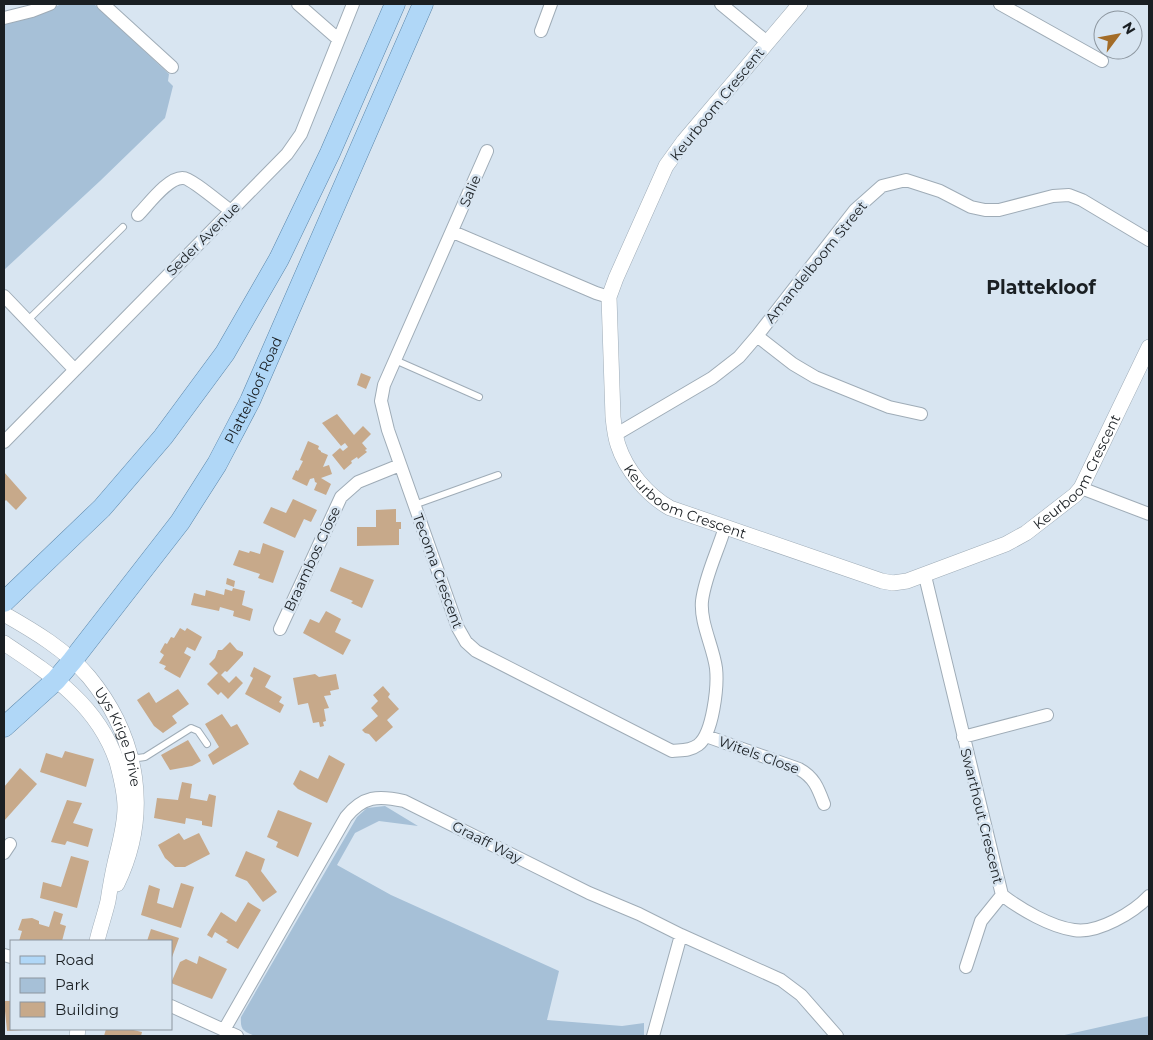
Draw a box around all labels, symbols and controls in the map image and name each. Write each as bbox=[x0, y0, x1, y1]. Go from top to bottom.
north arrow bbox=[1093, 10, 1143, 60]
text: N bbox=[1118, 19, 1140, 38]
street label: Keurboom Crescent bbox=[666, 43, 768, 164]
street label: Salie bbox=[455, 172, 485, 210]
street label: Amandelboom Street bbox=[761, 197, 871, 327]
street label: Seder Avenue bbox=[162, 198, 244, 280]
district label: Plattekloof bbox=[986, 276, 1097, 299]
street label: Plattekloof Road bbox=[220, 334, 286, 447]
street label: Keurboom Crescent bbox=[1030, 411, 1124, 533]
street label: Keurboom Crescent bbox=[620, 461, 749, 543]
street label: Braambos Close bbox=[280, 504, 344, 614]
street label: Tecoma Crescent bbox=[409, 511, 467, 631]
street label: Uys Krige Drive bbox=[90, 683, 145, 788]
street label: Witels Close bbox=[716, 732, 802, 778]
street label: Swarthout Crescent bbox=[956, 746, 1008, 886]
street label: Graaff Way bbox=[449, 817, 525, 867]
legend bbox=[10, 940, 172, 1030]
text: Road bbox=[55, 950, 94, 969]
text: Park bbox=[55, 975, 89, 994]
text: Building bbox=[55, 1000, 119, 1019]

